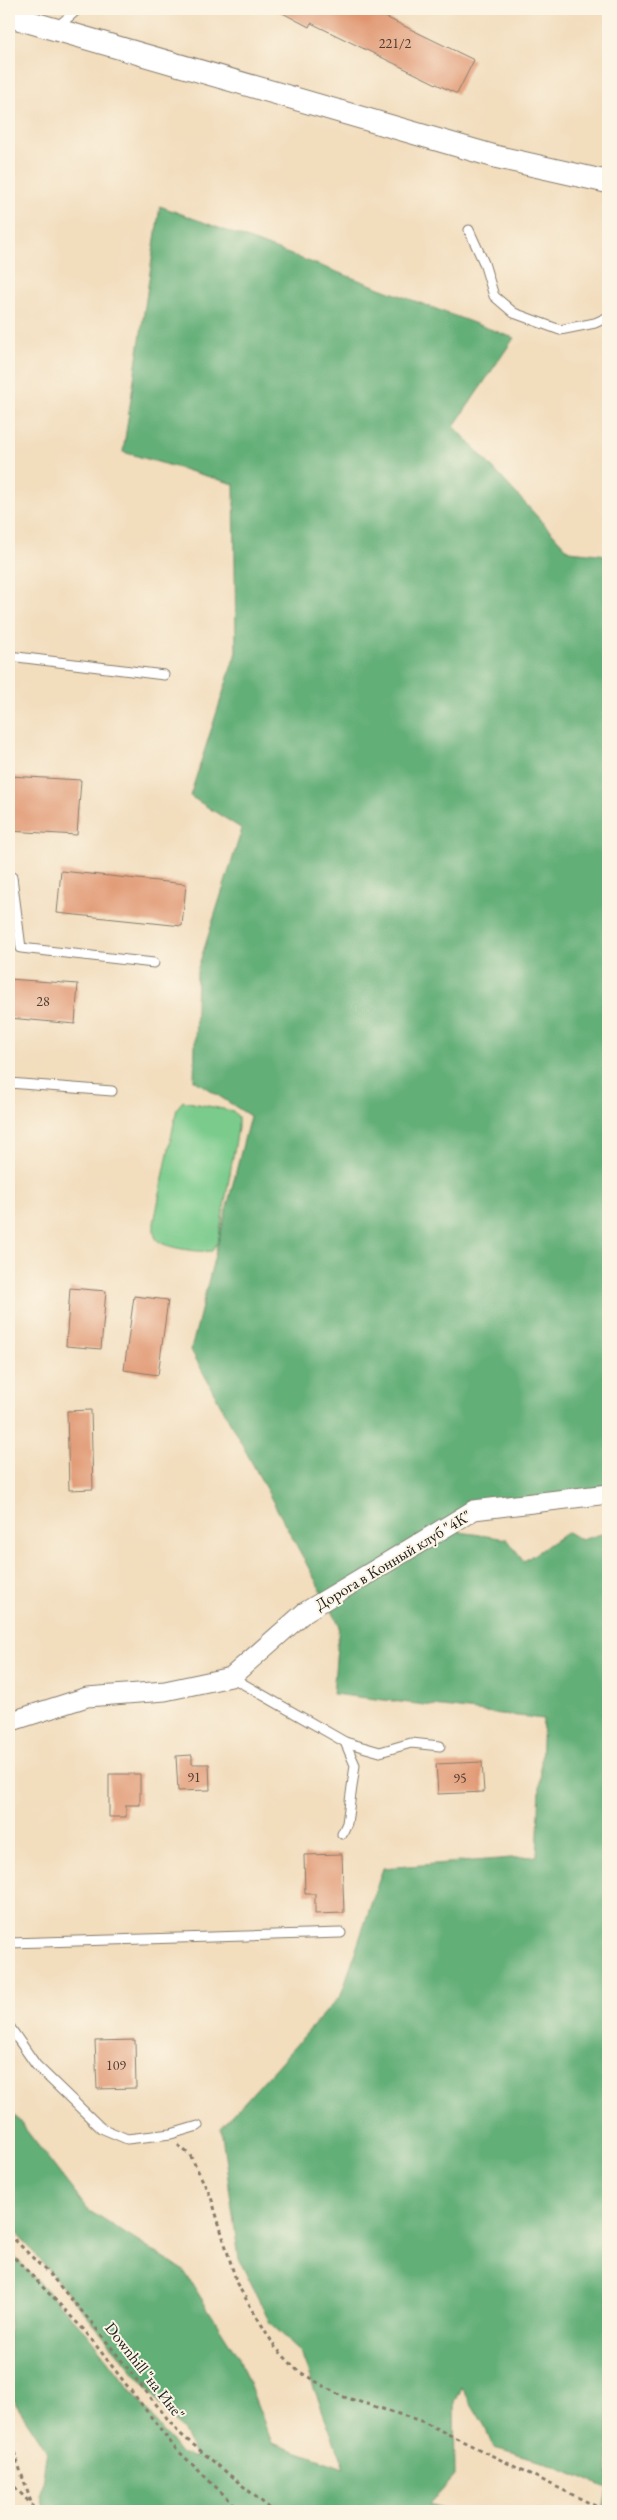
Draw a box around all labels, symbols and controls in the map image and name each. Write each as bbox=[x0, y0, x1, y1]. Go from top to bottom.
house number: 221/2 bbox=[379, 34, 412, 52]
house number: 28 bbox=[36, 992, 50, 1010]
street label: Дорога в Конный клуб "4К" bbox=[311, 1505, 475, 1615]
house number: 91 bbox=[187, 1768, 201, 1786]
house number: 95 bbox=[453, 1769, 467, 1787]
house number: 109 bbox=[106, 2056, 126, 2074]
street label: Downhill "на Ине" bbox=[100, 2318, 190, 2424]

